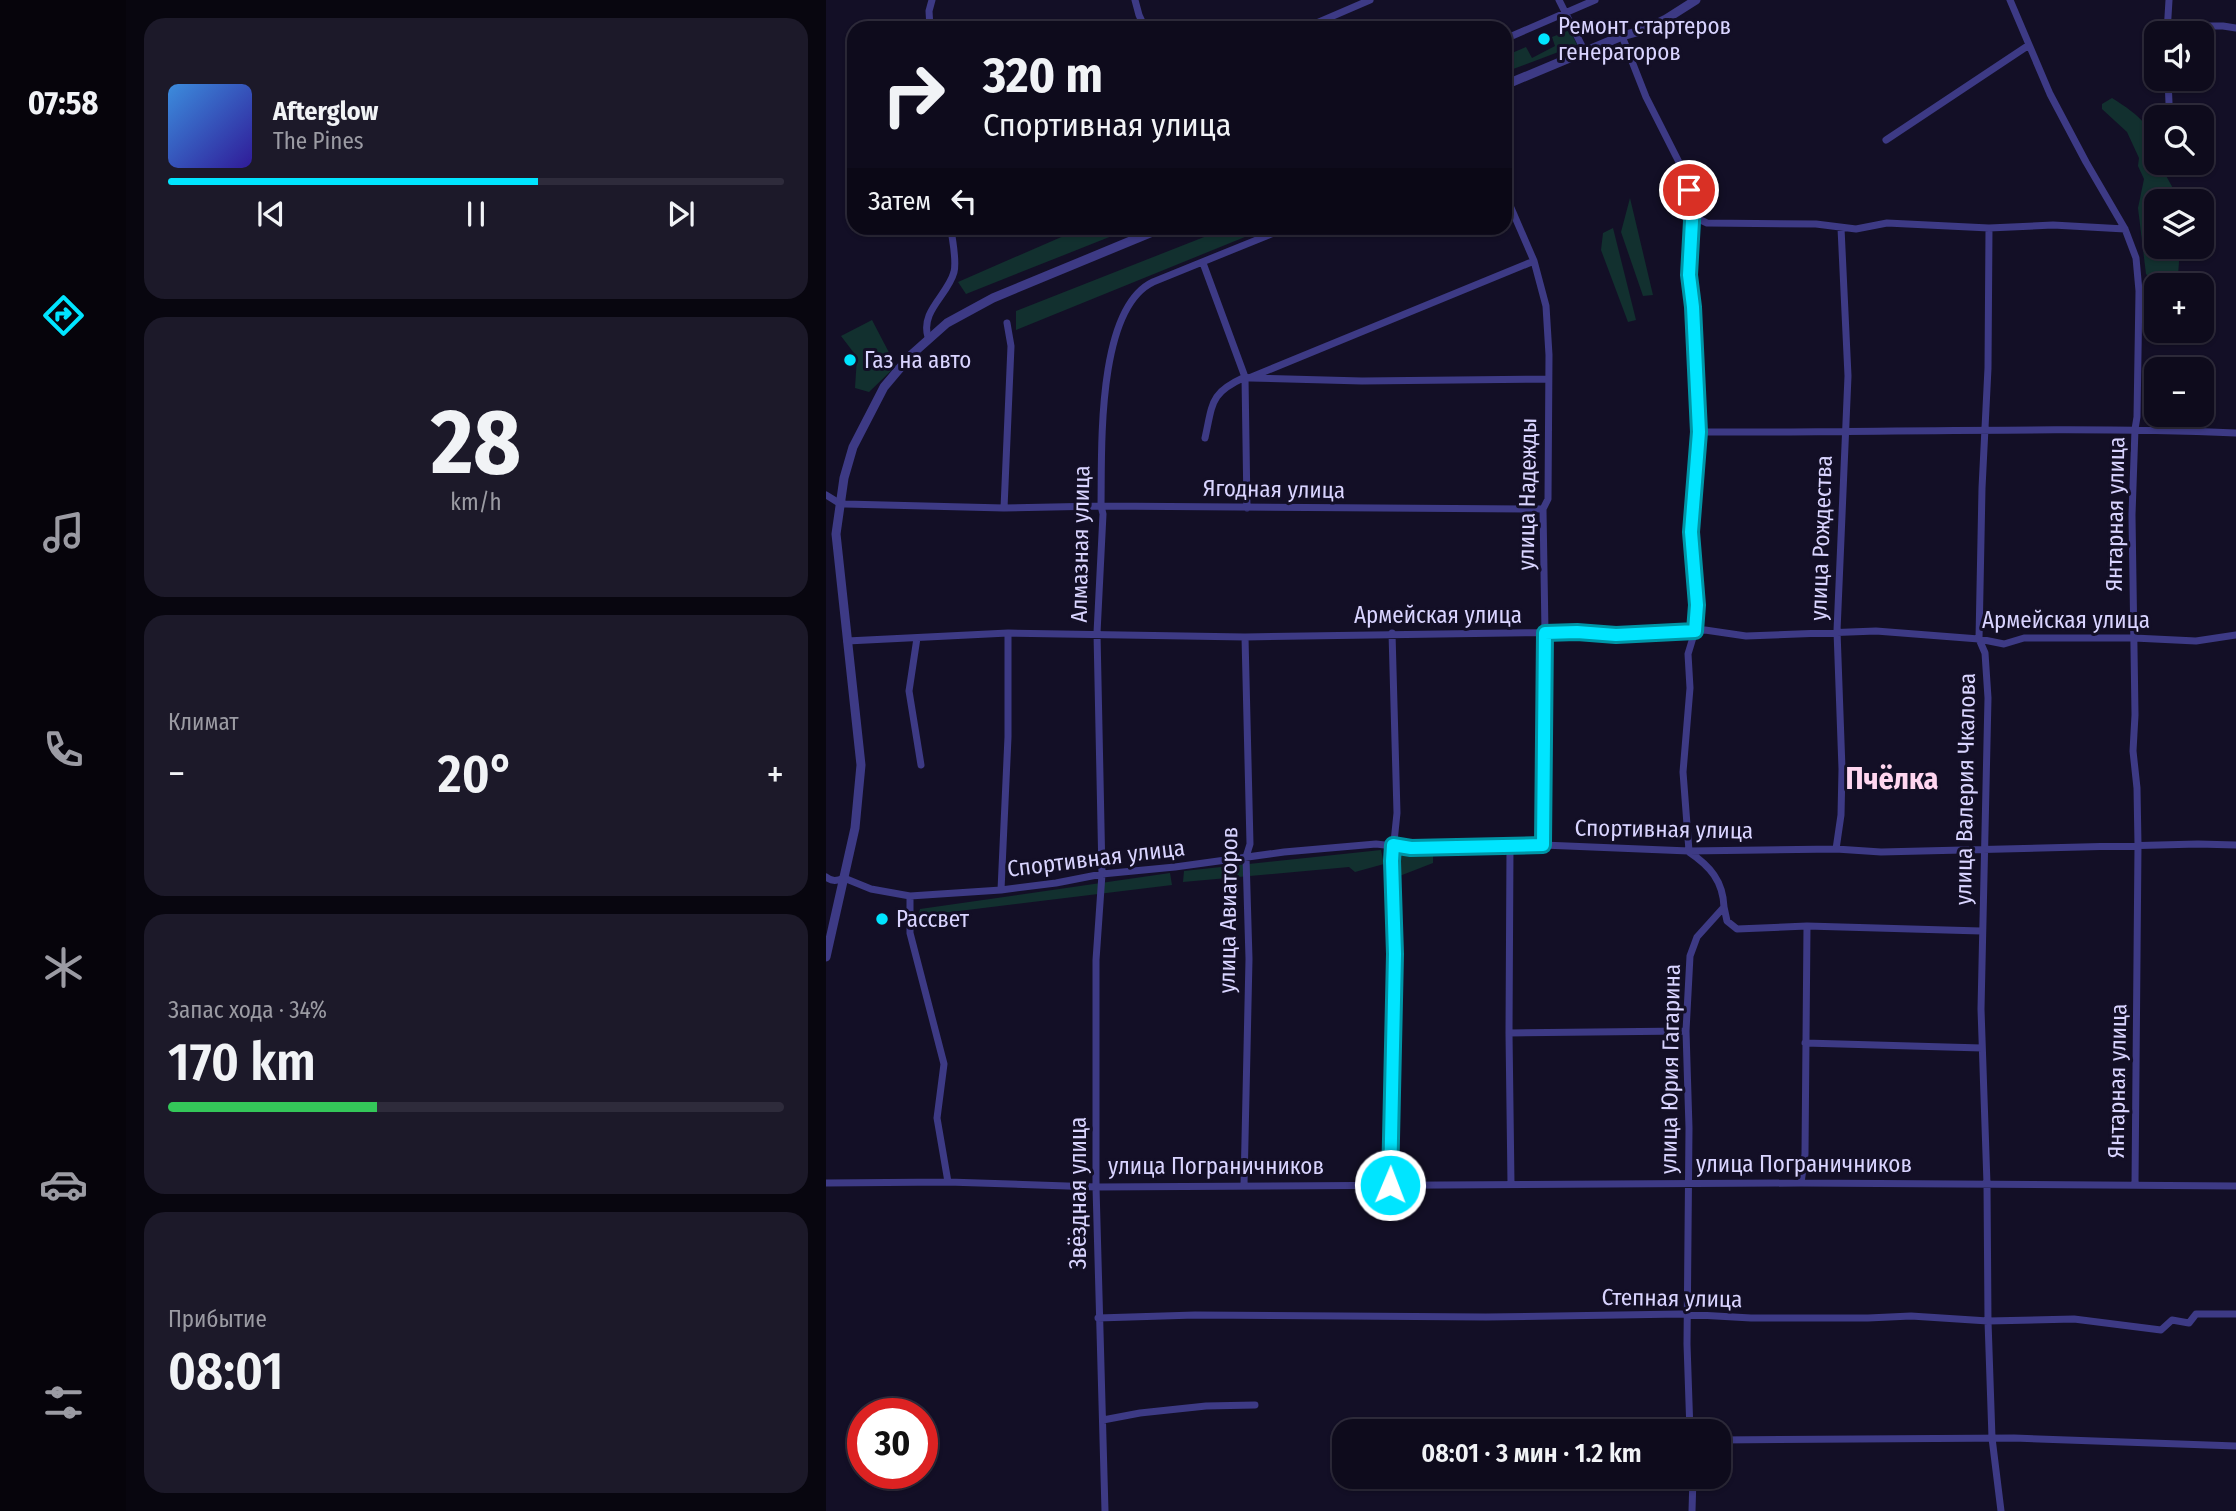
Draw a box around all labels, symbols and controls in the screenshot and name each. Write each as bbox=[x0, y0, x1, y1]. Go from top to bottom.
place label: Ремонт стартеров генераторов bbox=[1558, 12, 1731, 66]
map controls bbox=[2144, 21, 2214, 427]
button: sound bbox=[2144, 21, 2214, 91]
marker: Ремонт стартеров генераторов bbox=[1536, 31, 1552, 47]
text: 320 m bbox=[983, 46, 1103, 105]
icon: right bbox=[868, 49, 959, 140]
text: 07:58 bbox=[28, 84, 98, 122]
text: Afterglow bbox=[273, 96, 378, 127]
button: search bbox=[2144, 105, 2214, 175]
text: Спортивная улица bbox=[983, 106, 1231, 144]
text: The Pines bbox=[273, 127, 364, 155]
pin bbox=[1659, 160, 1719, 220]
icon: arrive bbox=[1670, 171, 1708, 209]
icon: left bbox=[945, 182, 983, 220]
text: Затем bbox=[868, 186, 931, 217]
button: layers bbox=[2144, 189, 2214, 259]
icon: previous bbox=[252, 195, 290, 233]
icon: pause bbox=[457, 195, 495, 233]
icon: next bbox=[662, 195, 700, 233]
button: + bbox=[2144, 273, 2214, 343]
icon: directions bbox=[39, 291, 88, 340]
place label: Газ на авто bbox=[864, 346, 971, 374]
marker: Газ на авто bbox=[842, 352, 858, 368]
button: − bbox=[2144, 357, 2214, 427]
text: 28 bbox=[431, 388, 521, 497]
street label: улица Надежды bbox=[1512, 417, 1542, 571]
street label: Янтарная улица bbox=[2100, 436, 2130, 592]
street label: улица Рождества bbox=[1804, 455, 1838, 621]
street label: Алмазная улица bbox=[1065, 465, 1095, 623]
street label: Ягодная улица bbox=[1203, 474, 1345, 504]
text: km/h bbox=[450, 488, 502, 516]
icon: music bbox=[39, 508, 88, 557]
street label: Армейская улица bbox=[1354, 601, 1522, 629]
street label: Армейская улица bbox=[1982, 606, 2150, 634]
street label: улица Валерия Чкалова bbox=[1949, 673, 1981, 905]
text: Климат bbox=[168, 708, 239, 736]
icon: phone bbox=[39, 725, 88, 774]
text: 20° bbox=[438, 743, 514, 806]
text: − bbox=[168, 751, 185, 797]
text: + bbox=[767, 751, 784, 797]
district label: Пчёлка bbox=[1846, 761, 1939, 797]
street label: Спортивная улица bbox=[1574, 813, 1754, 845]
street label: улица Авиаторов bbox=[1213, 826, 1243, 994]
street label: Спортивная улица bbox=[1006, 833, 1186, 883]
place label: Рассвет bbox=[896, 905, 970, 933]
marker: Рассвет bbox=[874, 911, 890, 927]
icon: climate bbox=[39, 943, 88, 992]
street label: улица Юрия Гагарина bbox=[1654, 964, 1686, 1174]
text: Запас хода · 34% bbox=[168, 996, 327, 1024]
street label: Янтарная улица bbox=[2102, 1003, 2132, 1159]
text: 170 km bbox=[168, 1031, 316, 1094]
street label: Звёздная улица bbox=[1064, 1117, 1092, 1269]
position arrow bbox=[1353, 1148, 1427, 1222]
street label: улица Пограничников bbox=[1696, 1150, 1912, 1178]
street label: улица Пограничников bbox=[1108, 1152, 1324, 1180]
icon: car bbox=[39, 1160, 88, 1209]
street label: Степная улица bbox=[1601, 1283, 1743, 1313]
text: Прибытие bbox=[168, 1305, 267, 1333]
text: 08:01 bbox=[168, 1340, 283, 1403]
icon: filters bbox=[39, 1378, 88, 1427]
speed limit sign: 30 bbox=[847, 1398, 938, 1489]
text: 08:01 · 3 мин · 1.2 km bbox=[1421, 1438, 1642, 1469]

